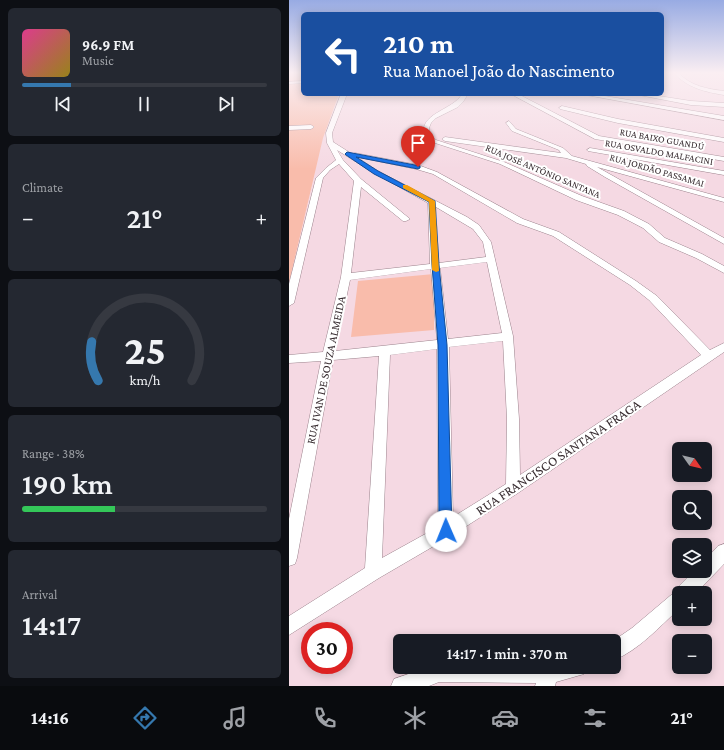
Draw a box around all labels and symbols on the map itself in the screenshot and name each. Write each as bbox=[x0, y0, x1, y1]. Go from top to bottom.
pin bbox=[401, 126, 435, 167]
street label: RUA BAIXO GUANDÚ bbox=[619, 126, 706, 152]
street label: RUA OSVALDO MALFACINI bbox=[604, 137, 714, 167]
street label: RUA JOSÉ ANTÔNIO SANTANA bbox=[484, 142, 602, 200]
street label: RUA JORDÃO PASSAMAI bbox=[609, 151, 705, 189]
street label: RUA IVAN DE SOUZA ALMEIDA bbox=[303, 294, 349, 445]
street label: RUA FRANCISCO SANTANA FRAGA bbox=[473, 396, 643, 518]
north arrow bbox=[672, 442, 712, 482]
position arrow bbox=[425, 510, 467, 552]
speed limit sign: 30 bbox=[301, 622, 353, 674]

